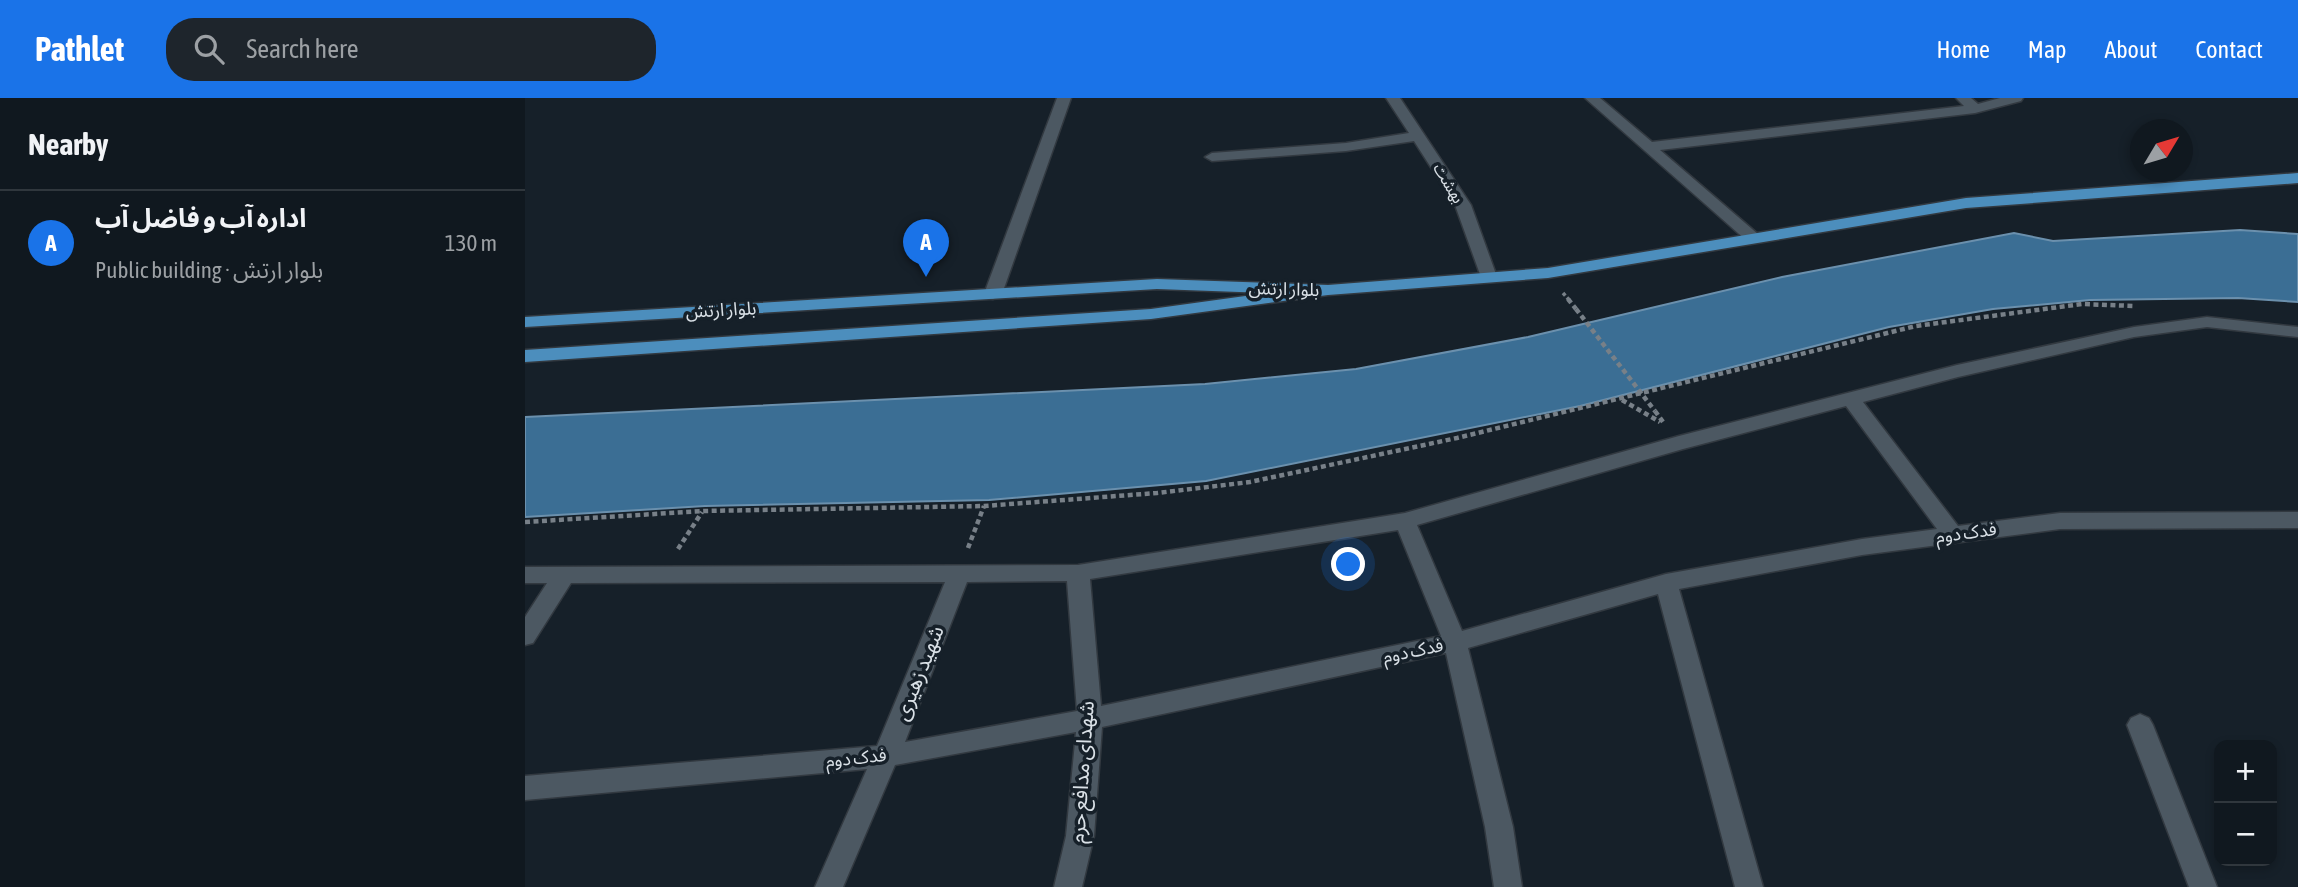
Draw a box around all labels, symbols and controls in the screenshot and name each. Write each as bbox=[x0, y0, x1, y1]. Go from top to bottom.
search box bbox=[166, 18, 656, 81]
text: Pathlet bbox=[35, 30, 124, 68]
icon: search bbox=[190, 30, 228, 68]
text: Search here bbox=[246, 34, 358, 64]
text: Home bbox=[1936, 36, 1990, 63]
text: Map bbox=[2028, 36, 2066, 63]
text: About bbox=[2104, 36, 2157, 63]
text: Contact bbox=[2195, 36, 2263, 63]
north arrow bbox=[2130, 119, 2193, 182]
text: Nearby bbox=[28, 127, 108, 161]
street label: بهشت bbox=[1429, 160, 1468, 207]
text: اداره آب و فاضل آب bbox=[95, 203, 306, 233]
pin: A bbox=[903, 219, 949, 277]
text: A bbox=[45, 230, 57, 256]
text: 130 m bbox=[445, 230, 497, 256]
text: Public building · بلوار ارتش bbox=[95, 257, 323, 283]
street label: بلوار ارتش bbox=[1248, 277, 1320, 301]
street label: بلوار ارتش bbox=[685, 297, 757, 323]
street label: فدک دوم bbox=[1934, 518, 1998, 551]
your location bbox=[1331, 547, 1365, 581]
street label: شهید زهیری bbox=[888, 622, 949, 724]
street label: فدک دوم bbox=[1381, 634, 1446, 671]
street label: شهدای مدافع حرم bbox=[1064, 700, 1103, 844]
map controls bbox=[2214, 740, 2277, 866]
button: + bbox=[2214, 740, 2277, 803]
street label: فدک دوم bbox=[824, 744, 888, 775]
button: − bbox=[2214, 803, 2277, 866]

